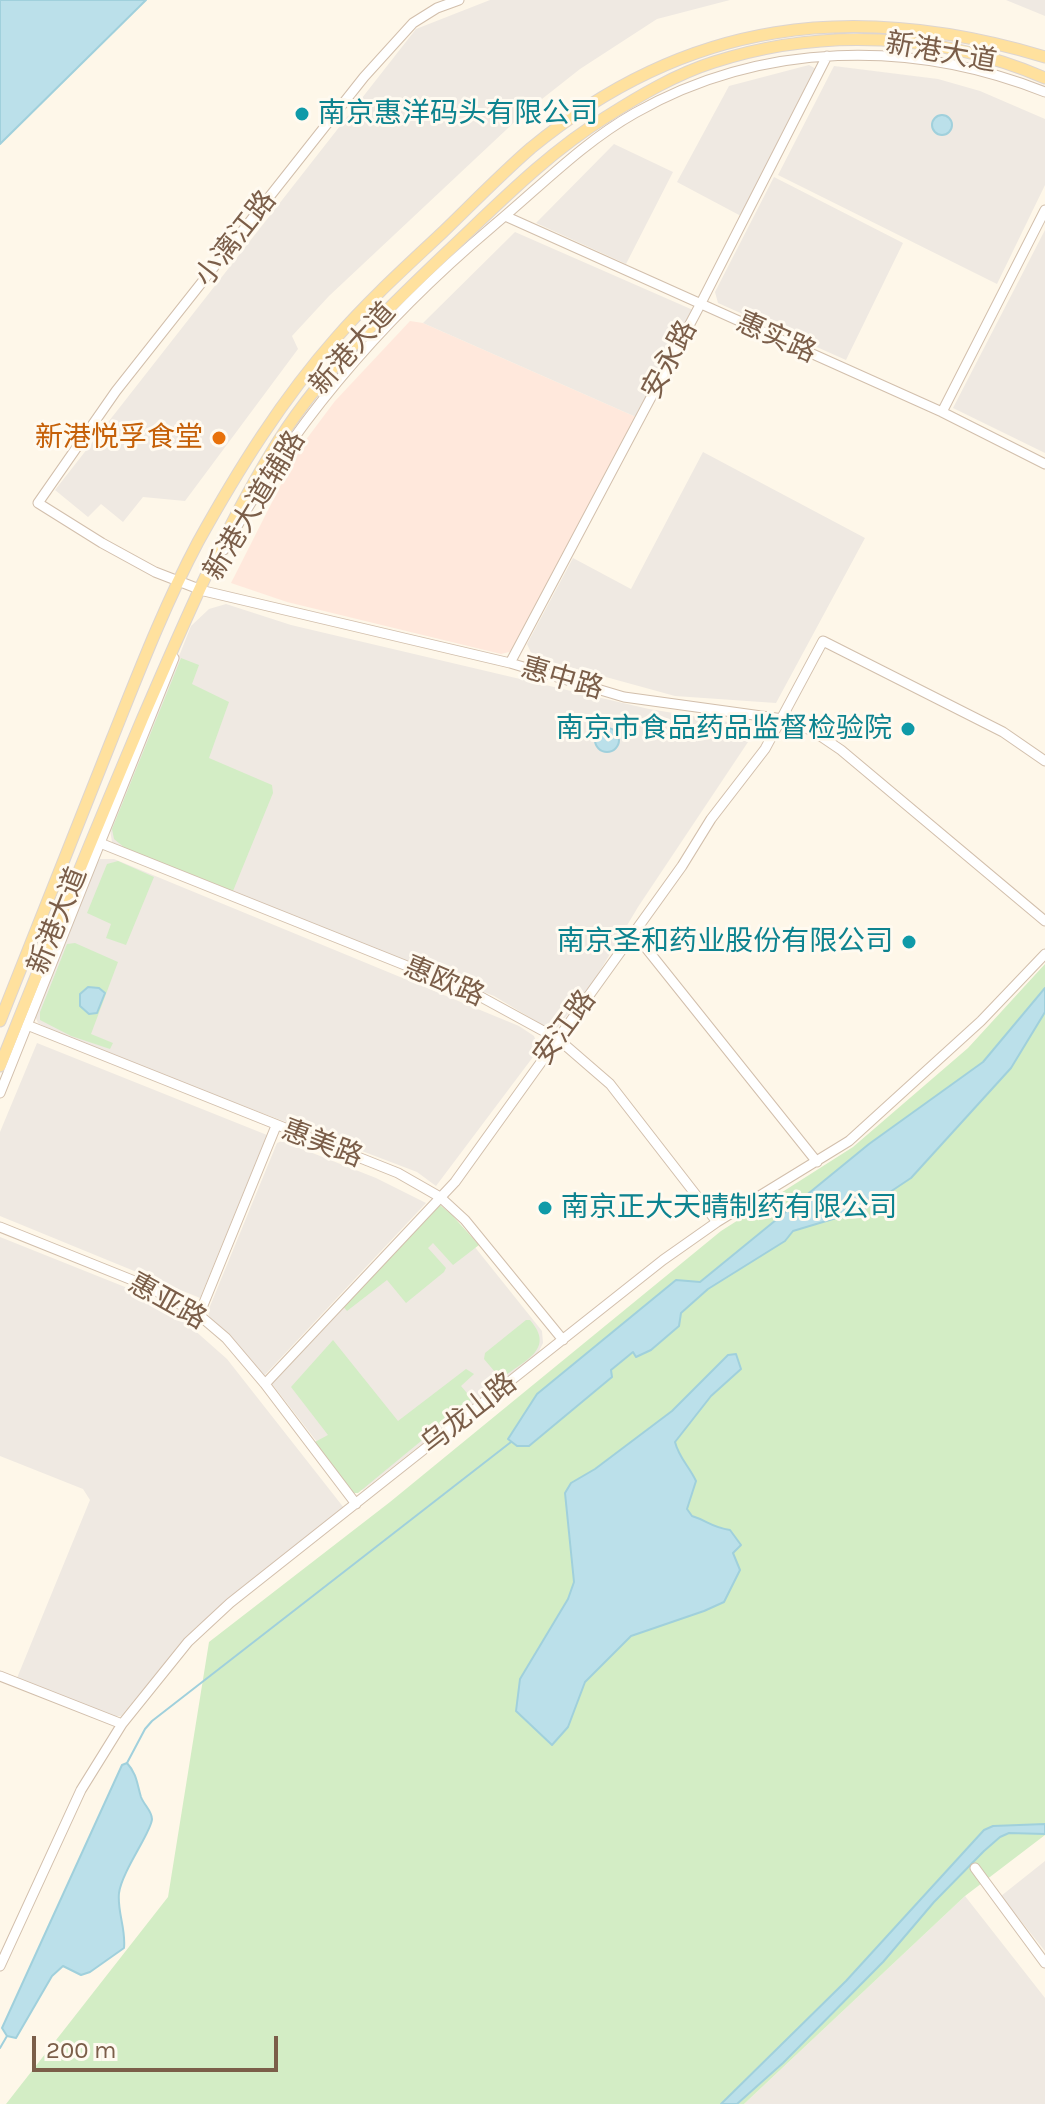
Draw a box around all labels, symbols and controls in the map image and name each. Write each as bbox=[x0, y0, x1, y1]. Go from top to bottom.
street label: 新港大道 bbox=[883, 27, 999, 79]
place label: 南京惠洋码头有限公司 bbox=[318, 97, 598, 131]
marker: 南京惠洋码头有限公司 bbox=[293, 105, 311, 123]
street label: 小漓江路 bbox=[188, 185, 284, 293]
street label: 新港大道 bbox=[303, 296, 403, 402]
street label: 惠实路 bbox=[731, 306, 821, 370]
street label: 安永路 bbox=[635, 315, 705, 405]
place label: 新港悦孚食堂 bbox=[35, 421, 203, 455]
street label: 新港大道辅路 bbox=[197, 425, 313, 587]
marker: 新港悦孚食堂 bbox=[210, 429, 228, 447]
street label: 惠中路 bbox=[517, 651, 607, 707]
place label: 南京市食品药品监督检验院 bbox=[556, 712, 892, 746]
marker: 南京市食品药品监督检验院 bbox=[899, 720, 917, 738]
street label: 新港大道 bbox=[21, 863, 95, 979]
place label: 南京圣和药业股份有限公司 bbox=[557, 925, 893, 959]
marker: 南京圣和药业股份有限公司 bbox=[900, 933, 918, 951]
street label: 惠欧路 bbox=[399, 950, 489, 1014]
street label: 安江路 bbox=[527, 984, 603, 1072]
street label: 惠美路 bbox=[277, 1113, 367, 1175]
place label: 南京正大天晴制药有限公司 bbox=[561, 1191, 897, 1225]
marker: 南京正大天晴制药有限公司 bbox=[536, 1199, 554, 1217]
street label: 惠亚路 bbox=[122, 1267, 212, 1337]
street label: 乌龙山路 bbox=[415, 1366, 523, 1462]
scale bar bbox=[36, 2020, 282, 2070]
text: 200 m bbox=[46, 2036, 117, 2064]

